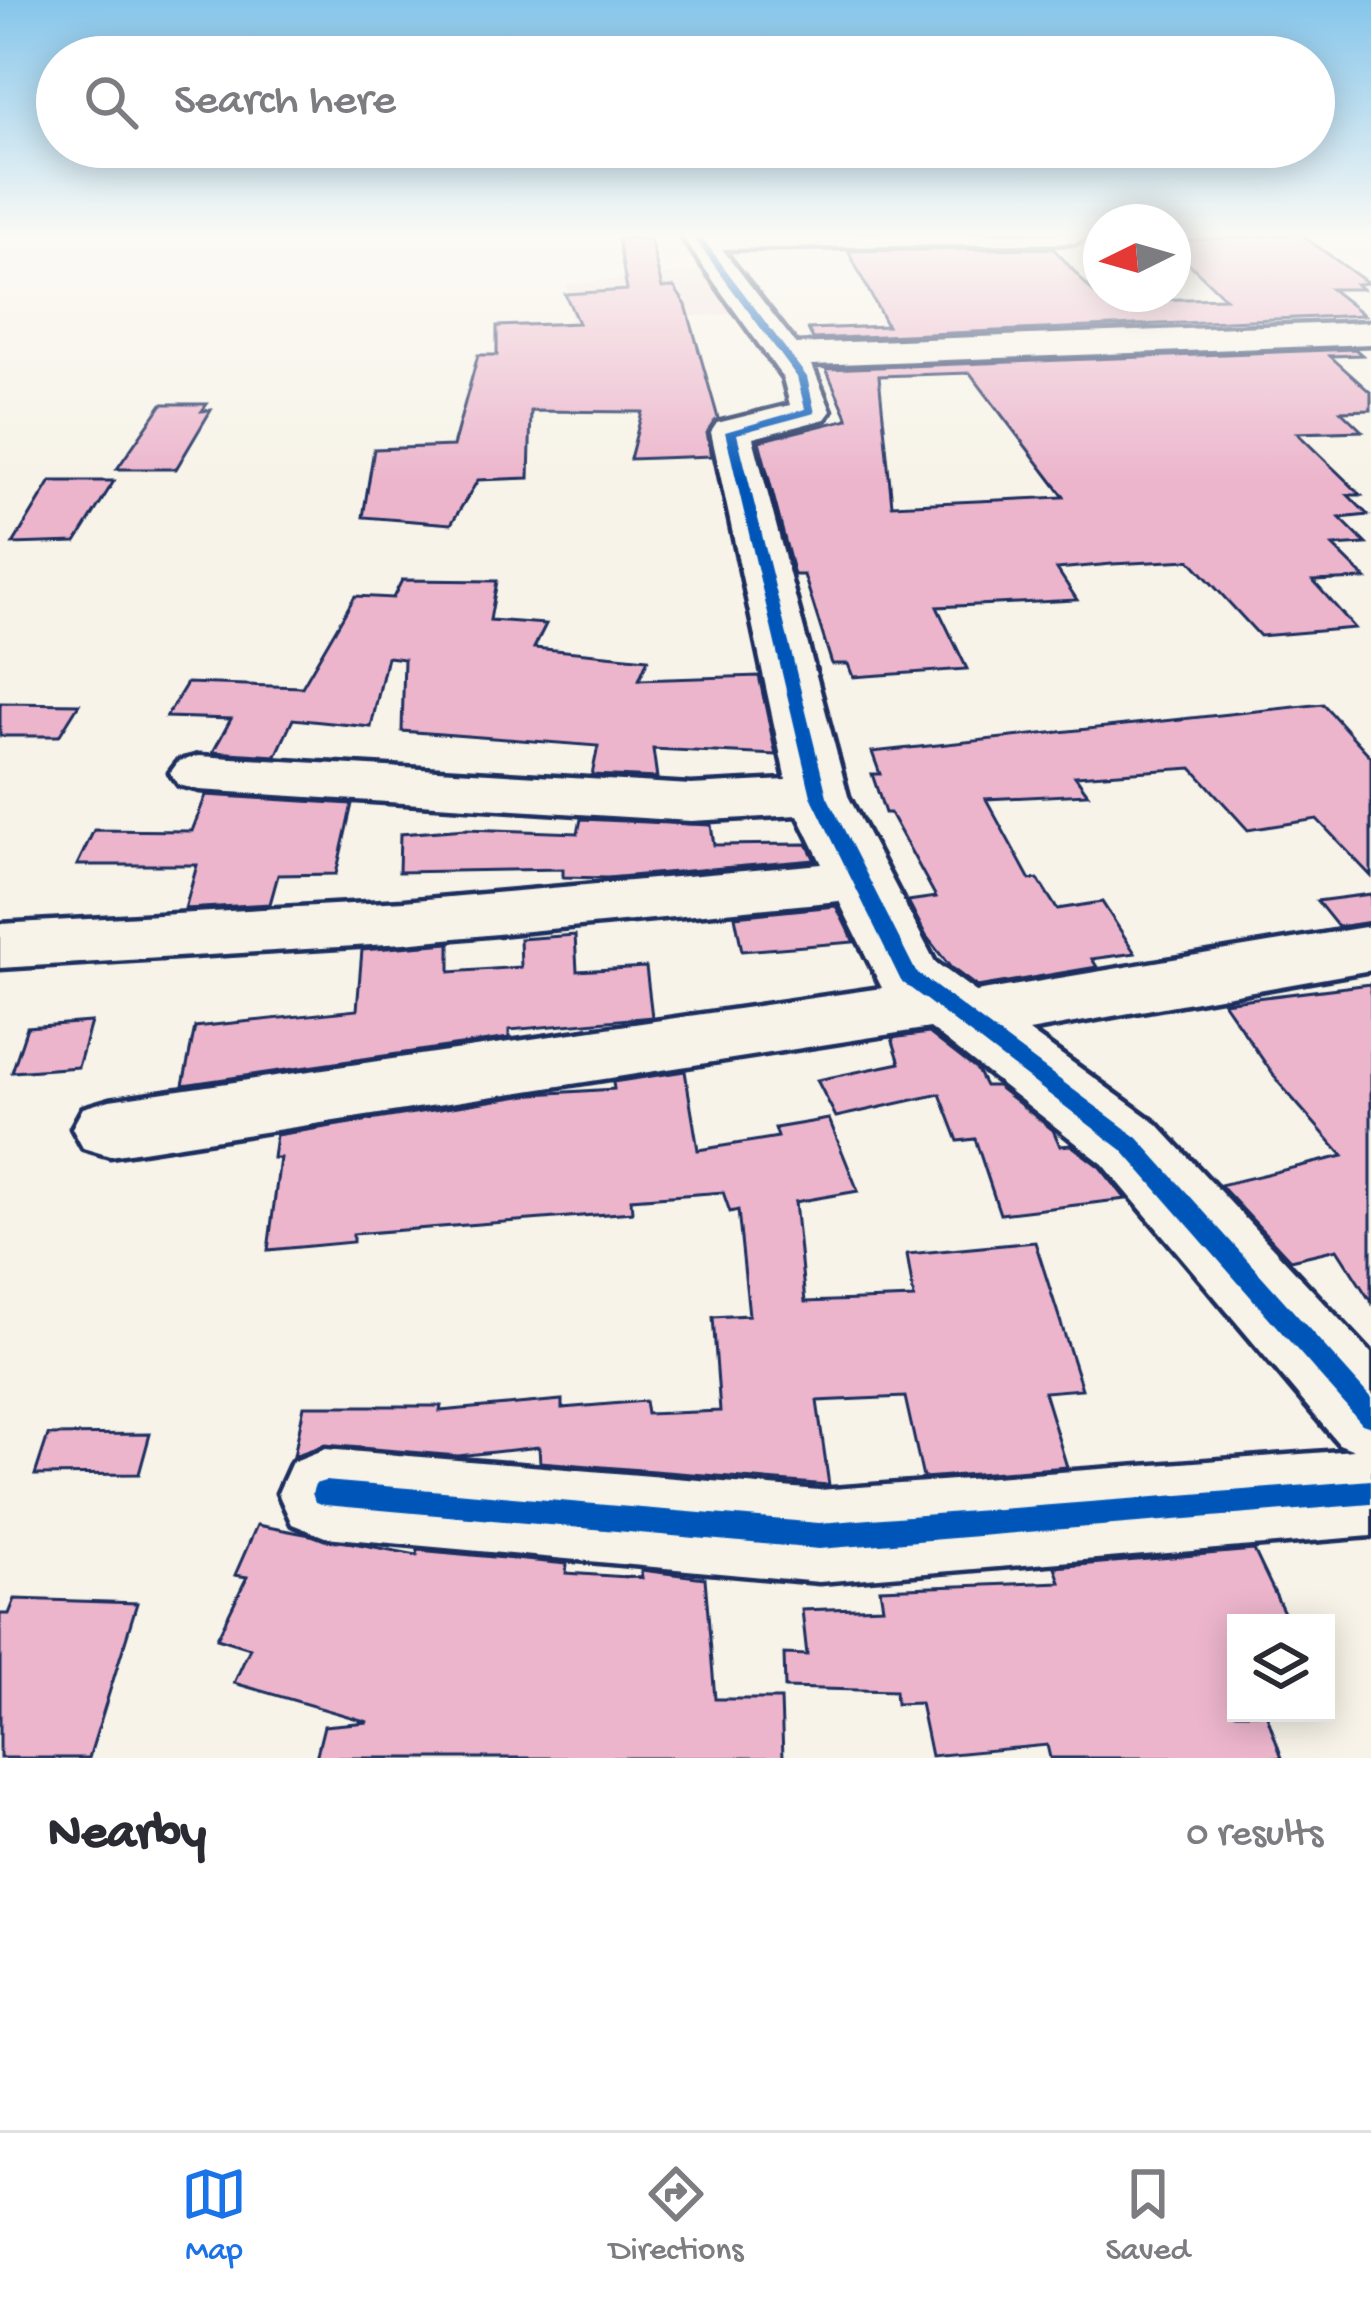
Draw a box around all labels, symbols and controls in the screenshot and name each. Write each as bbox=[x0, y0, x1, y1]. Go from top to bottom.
search box bbox=[36, 36, 1335, 168]
icon: search bbox=[78, 69, 144, 135]
text: Search here bbox=[174, 76, 396, 129]
north arrow bbox=[1083, 204, 1191, 312]
map controls bbox=[1227, 1614, 1335, 1722]
button: layers bbox=[1227, 1614, 1335, 1722]
text: Nearby bbox=[48, 1806, 206, 1866]
text: 0 results bbox=[1186, 1813, 1323, 1859]
tab: Map bbox=[181, 2161, 247, 2271]
tab: Directions bbox=[609, 2161, 743, 2271]
tab: Saved bbox=[1105, 2161, 1190, 2271]

